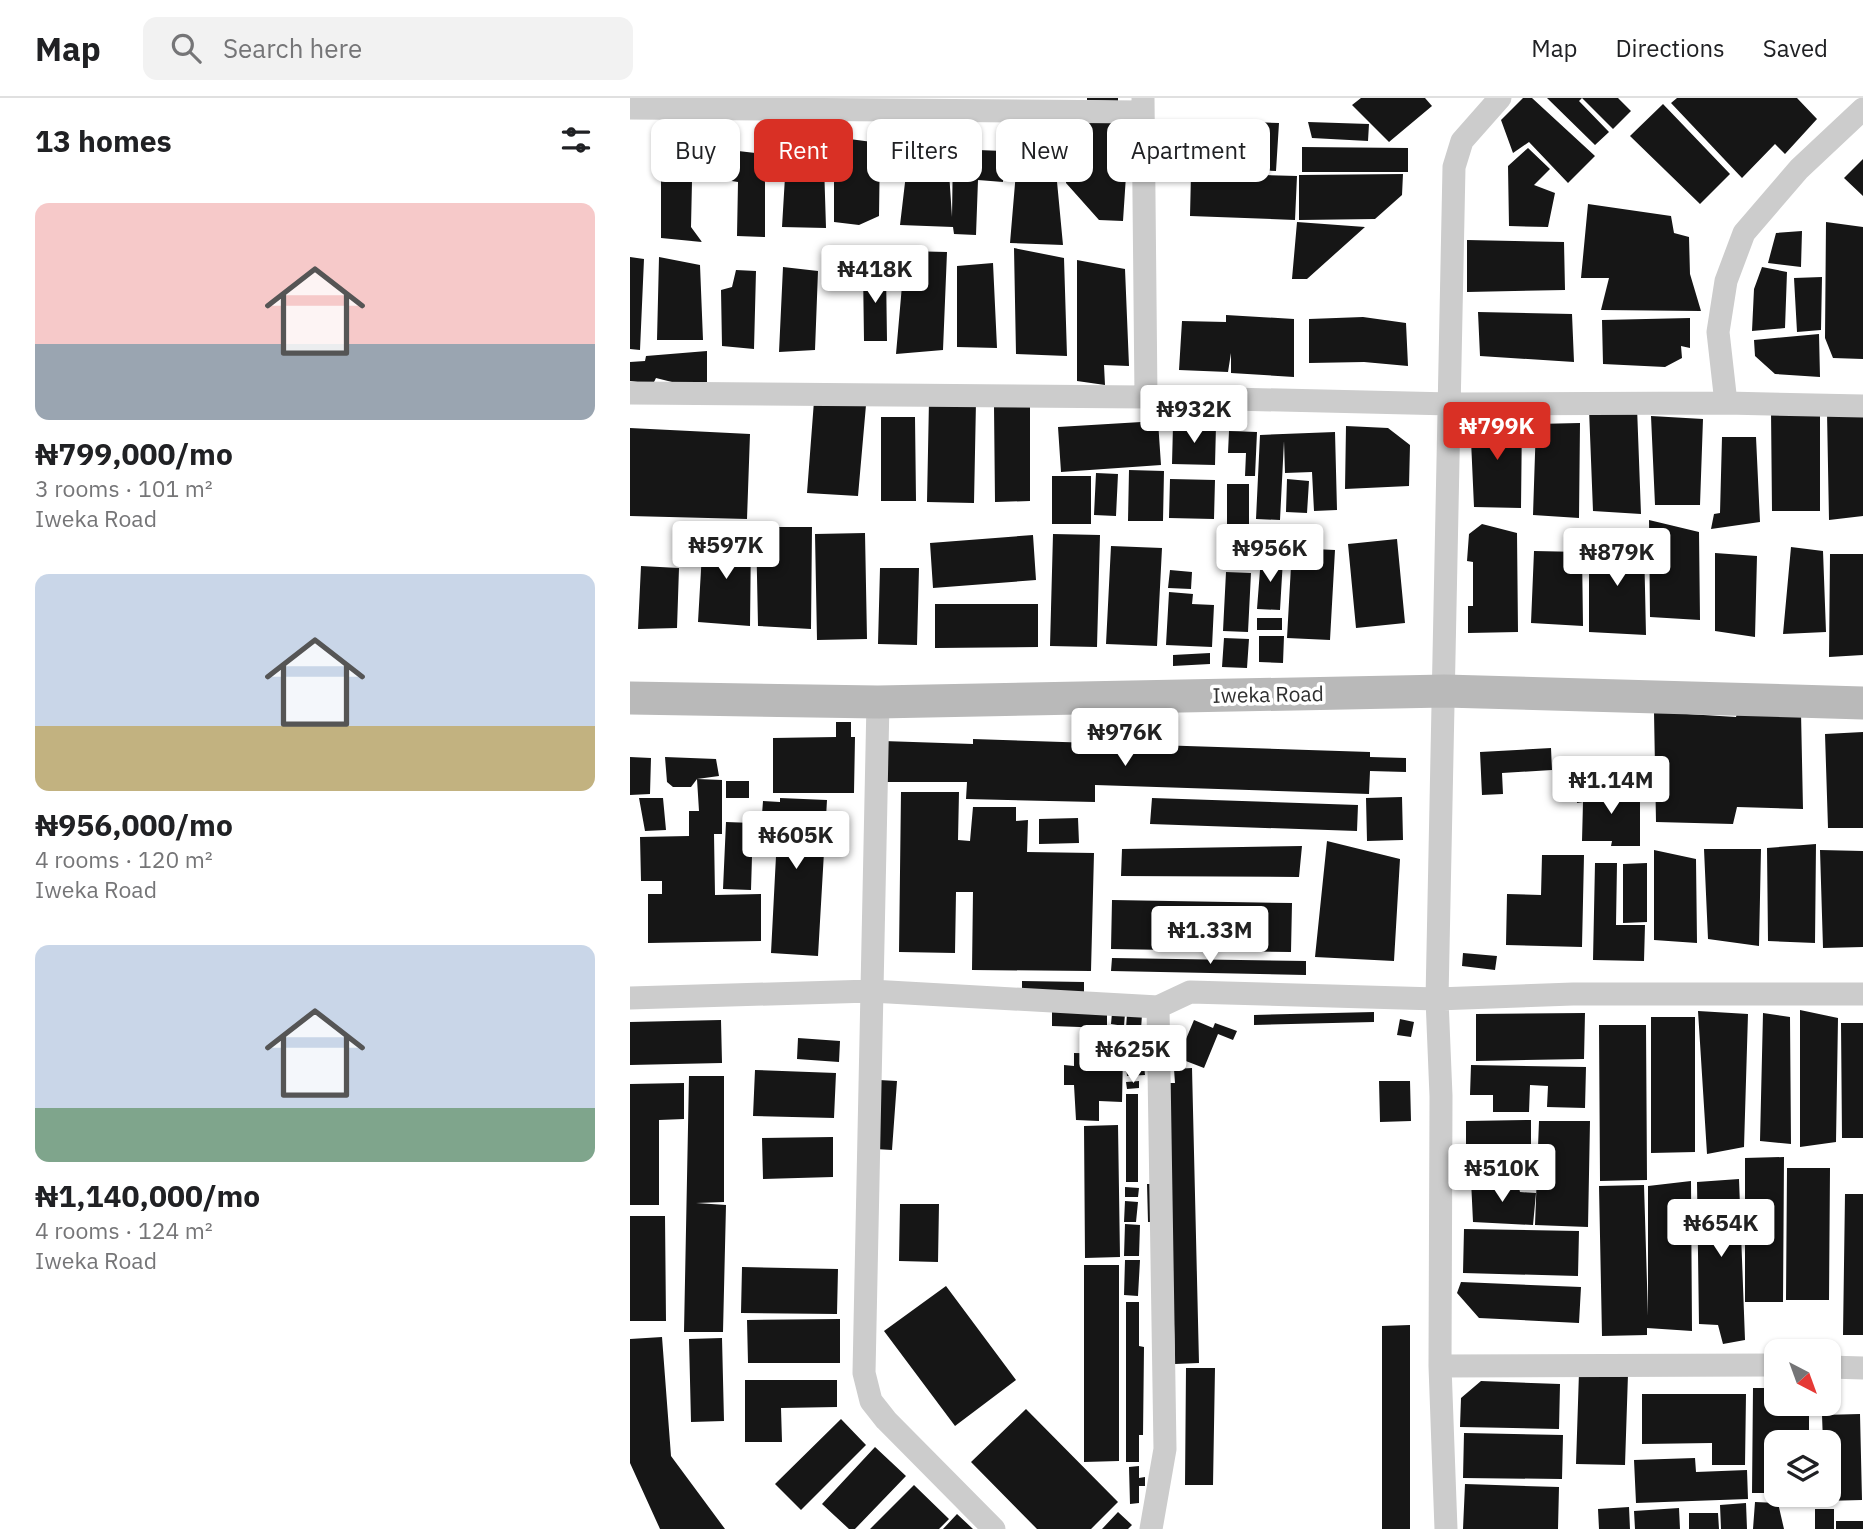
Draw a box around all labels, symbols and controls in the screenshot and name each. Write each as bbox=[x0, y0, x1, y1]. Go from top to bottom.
search box bbox=[143, 17, 633, 80]
text: Map bbox=[35, 27, 101, 70]
icon: search bbox=[167, 29, 205, 67]
text: Search here bbox=[223, 31, 362, 65]
text: Map bbox=[1531, 32, 1577, 64]
text: Directions bbox=[1615, 32, 1725, 64]
text: Saved bbox=[1763, 32, 1828, 64]
chip: Buy bbox=[651, 119, 740, 182]
chip: Rent bbox=[754, 119, 853, 182]
chip: Filters bbox=[867, 119, 982, 182]
chip: New bbox=[996, 119, 1093, 182]
chip: Apartment bbox=[1107, 119, 1270, 182]
text: 13 homes bbox=[35, 121, 172, 160]
icon: filters bbox=[557, 121, 595, 159]
pin: ₦418K bbox=[826, 246, 924, 305]
icon: home bbox=[252, 248, 378, 374]
text: ₦418K bbox=[837, 253, 913, 283]
pin: ₦932K bbox=[1145, 386, 1243, 445]
text: ₦932K bbox=[1156, 393, 1232, 423]
pin: ₦799K bbox=[1448, 402, 1546, 462]
text: ₦799K bbox=[1459, 410, 1535, 440]
text: ₦799,000/mo bbox=[35, 434, 233, 473]
text: 3 rooms · 101 m² bbox=[35, 473, 213, 503]
text: Iweka Road bbox=[35, 503, 157, 533]
pin: ₦597K bbox=[677, 522, 775, 581]
pin: ₦956K bbox=[1221, 524, 1319, 584]
pin: ₦879K bbox=[1568, 528, 1666, 588]
text: ₦597K bbox=[688, 529, 764, 559]
text: ₦956K bbox=[1232, 532, 1308, 562]
text: ₦879K bbox=[1579, 536, 1655, 566]
icon: home bbox=[252, 619, 378, 745]
street label: Iweka Road bbox=[1212, 679, 1324, 709]
pin: ₦976K bbox=[1076, 708, 1174, 768]
text: ₦976K bbox=[1087, 716, 1163, 746]
pin: ₦1.14M bbox=[1554, 756, 1668, 816]
text: ₦1.14M bbox=[1568, 764, 1654, 794]
text: ₦956,000/mo bbox=[35, 805, 233, 844]
pin: ₦605K bbox=[747, 812, 845, 871]
text: ₦605K bbox=[758, 819, 834, 849]
text: 4 rooms · 120 m² bbox=[35, 844, 213, 874]
text: Iweka Road bbox=[35, 874, 157, 904]
pin: ₦1.33M bbox=[1153, 906, 1267, 966]
text: ₦1.33M bbox=[1167, 914, 1253, 944]
icon: home bbox=[252, 990, 378, 1116]
pin: ₦625K bbox=[1084, 1026, 1182, 1085]
text: ₦625K bbox=[1095, 1033, 1171, 1063]
pin: ₦510K bbox=[1453, 1144, 1551, 1204]
text: ₦510K bbox=[1464, 1152, 1540, 1182]
text: ₦1,140,000/mo bbox=[35, 1176, 260, 1215]
pin: ₦654K bbox=[1672, 1200, 1770, 1259]
text: ₦654K bbox=[1683, 1207, 1759, 1237]
text: 4 rooms · 124 m² bbox=[35, 1215, 213, 1245]
text: Iweka Road bbox=[35, 1245, 157, 1275]
north arrow bbox=[1764, 1339, 1841, 1416]
map controls bbox=[1764, 1339, 1841, 1507]
button: layers bbox=[1764, 1430, 1841, 1507]

